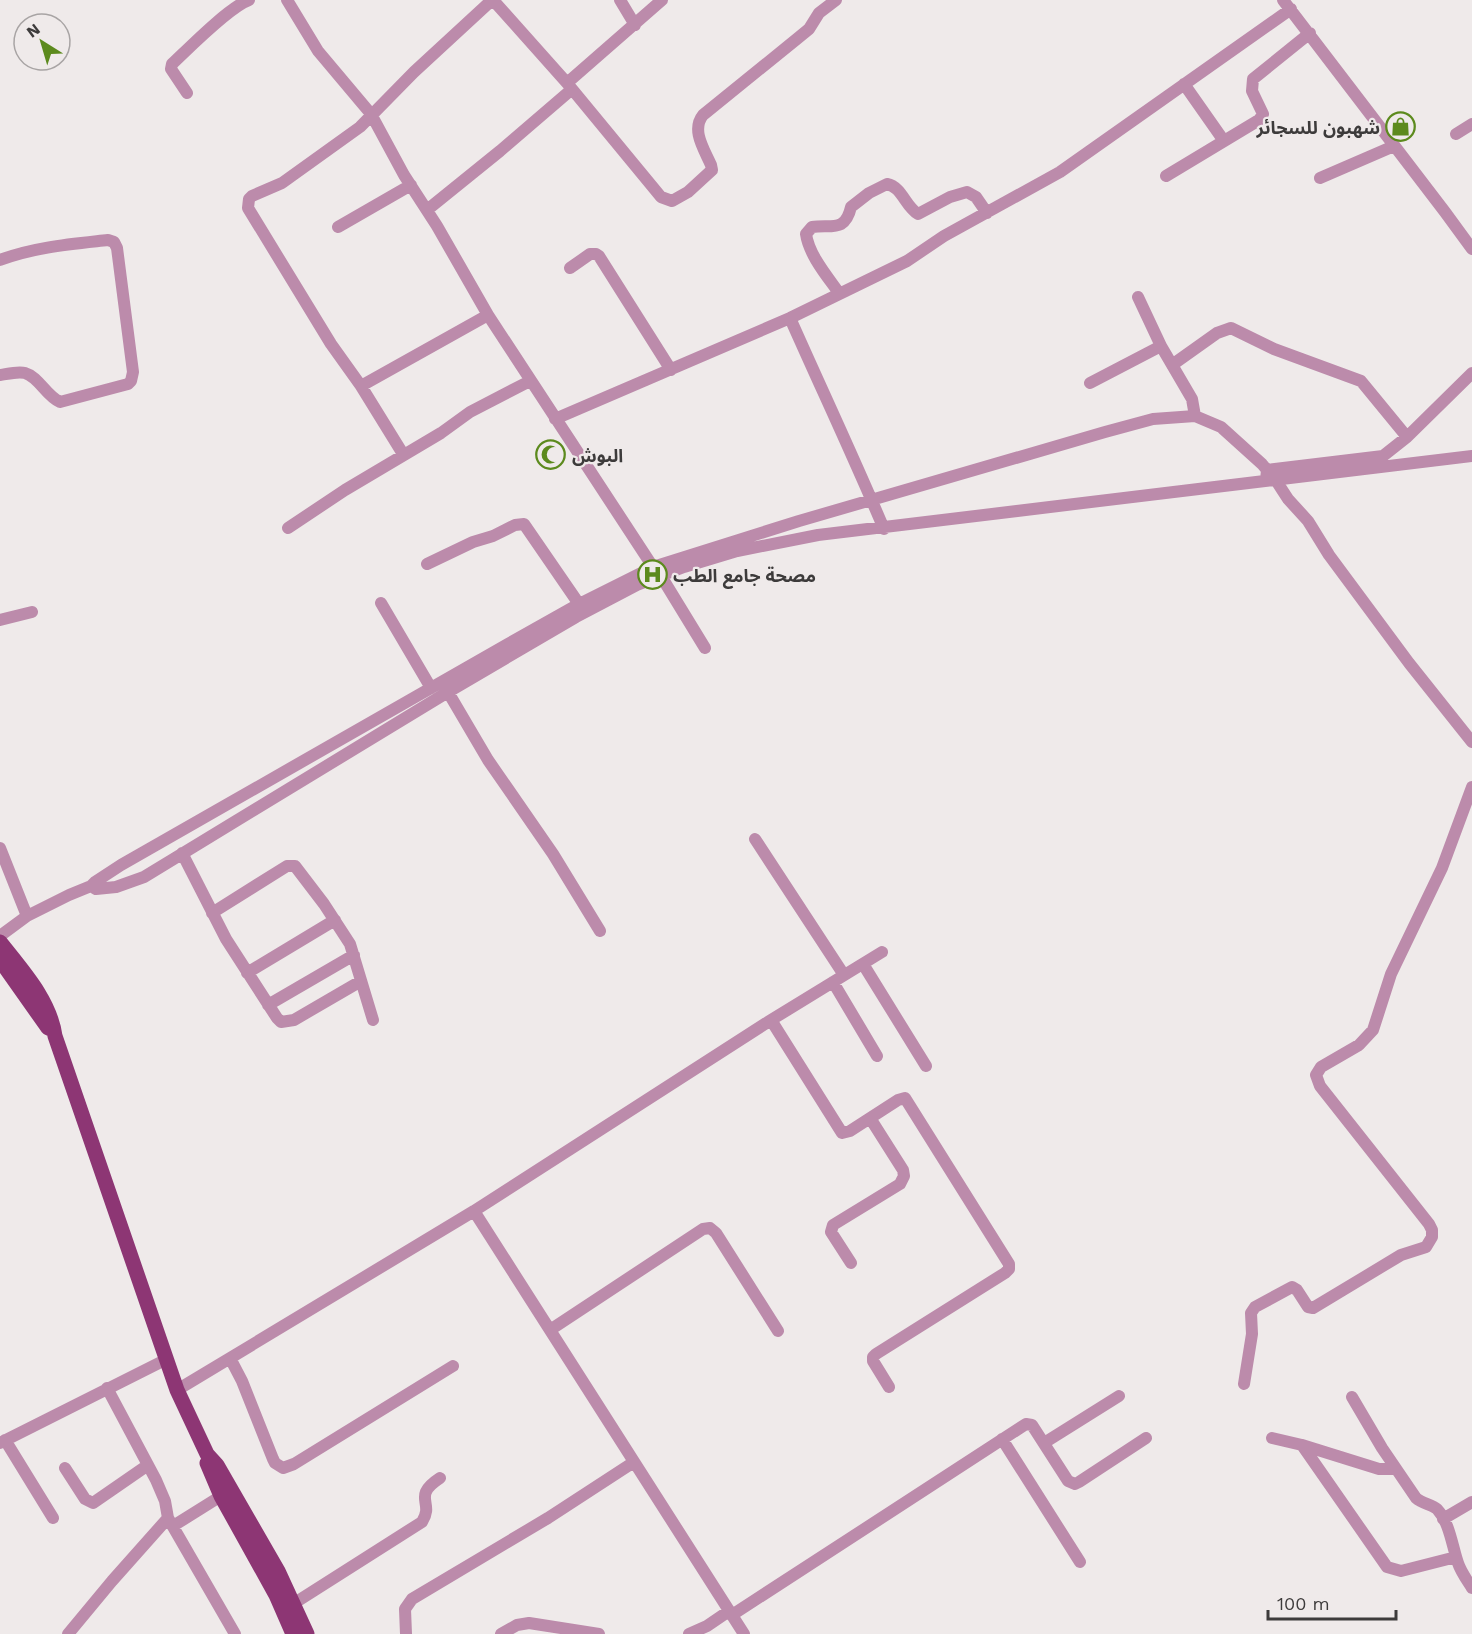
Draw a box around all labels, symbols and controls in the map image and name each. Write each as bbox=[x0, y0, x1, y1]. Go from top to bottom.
north arrow bbox=[12, 12, 72, 72]
text: N bbox=[23, 19, 44, 42]
shop icon: شهبون للسجائر bbox=[1385, 111, 1417, 143]
place label: شهبون للسجائر bbox=[1256, 117, 1380, 139]
mosque icon: البوش bbox=[535, 439, 567, 471]
place label: البوش bbox=[572, 445, 623, 466]
hospital icon: مصحة جامع الطب bbox=[636, 559, 668, 591]
place label: مصحة جامع الطب bbox=[673, 565, 816, 589]
scale bar bbox=[1268, 1583, 1396, 1621]
text: 100 m bbox=[1277, 1593, 1330, 1614]

